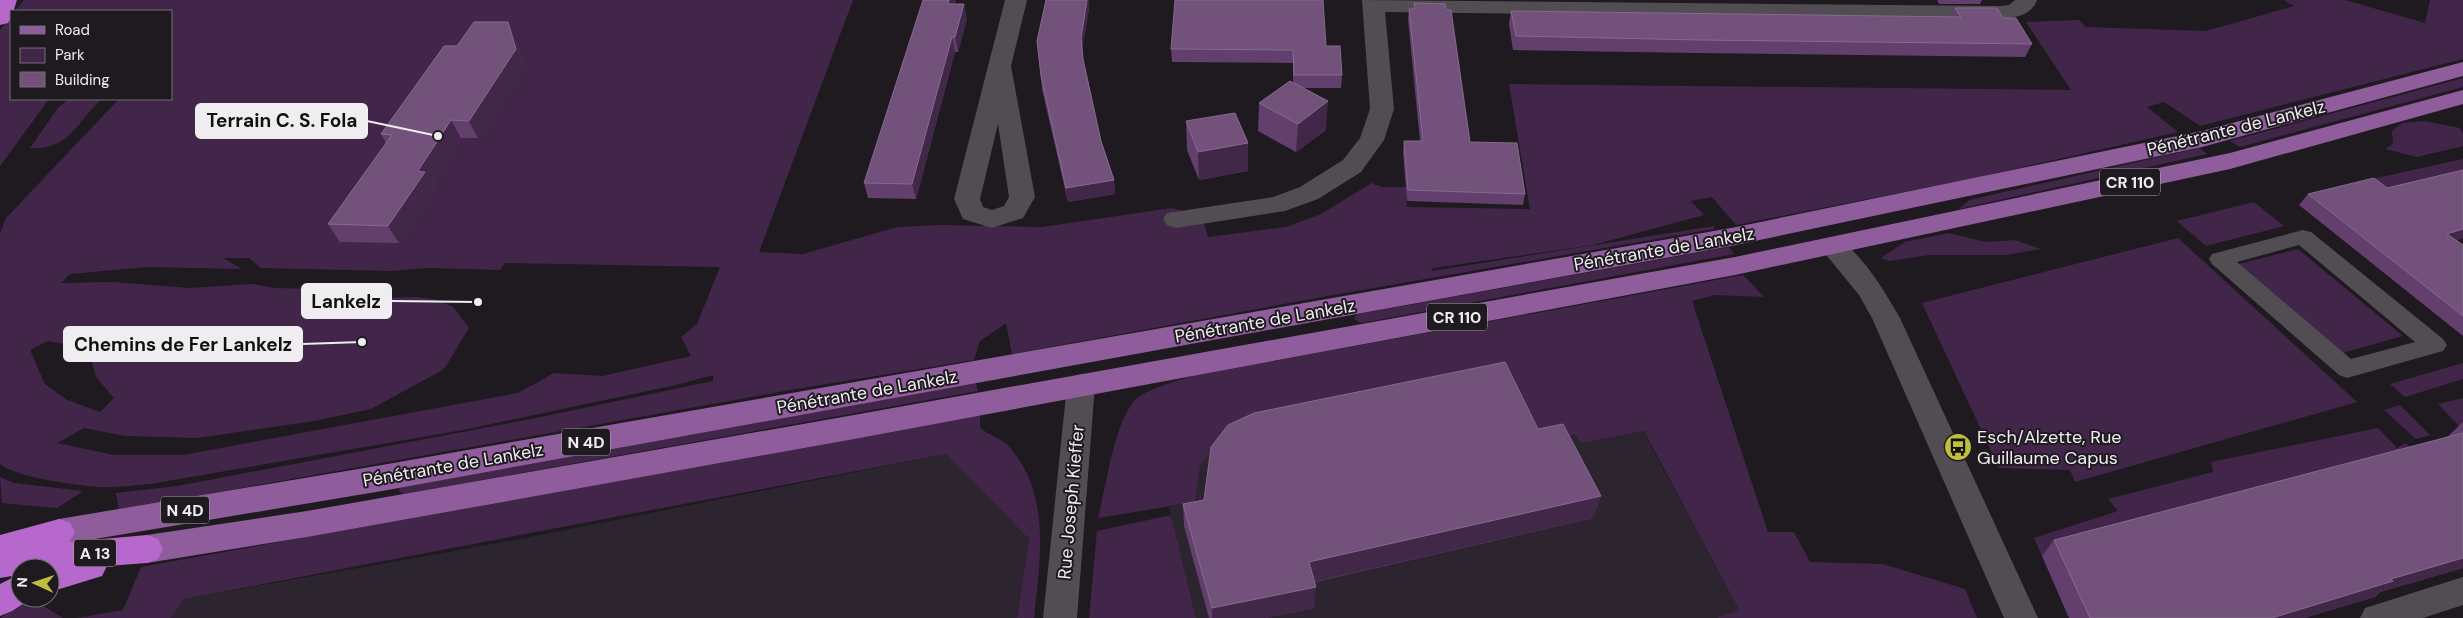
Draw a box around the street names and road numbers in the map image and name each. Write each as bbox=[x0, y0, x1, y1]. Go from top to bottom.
street label: Pénétrante de Lankelz bbox=[2144, 94, 2328, 162]
road number: CR 110 bbox=[2100, 168, 2160, 196]
street label: Pénétrante de Lankelz bbox=[1572, 221, 1756, 277]
street label: Pénétrante de Lankelz bbox=[1173, 293, 1357, 349]
road number: CR 110 bbox=[1427, 304, 1487, 330]
street label: Pénétrante de Lankelz bbox=[775, 364, 959, 420]
street label: Rue Joseph Kieffer bbox=[1052, 423, 1090, 580]
road number: N 4D bbox=[562, 428, 610, 456]
street label: Pénétrante de Lankelz bbox=[361, 437, 545, 493]
road number: N 4D bbox=[161, 496, 209, 524]
road number: A 13 bbox=[74, 540, 116, 566]

